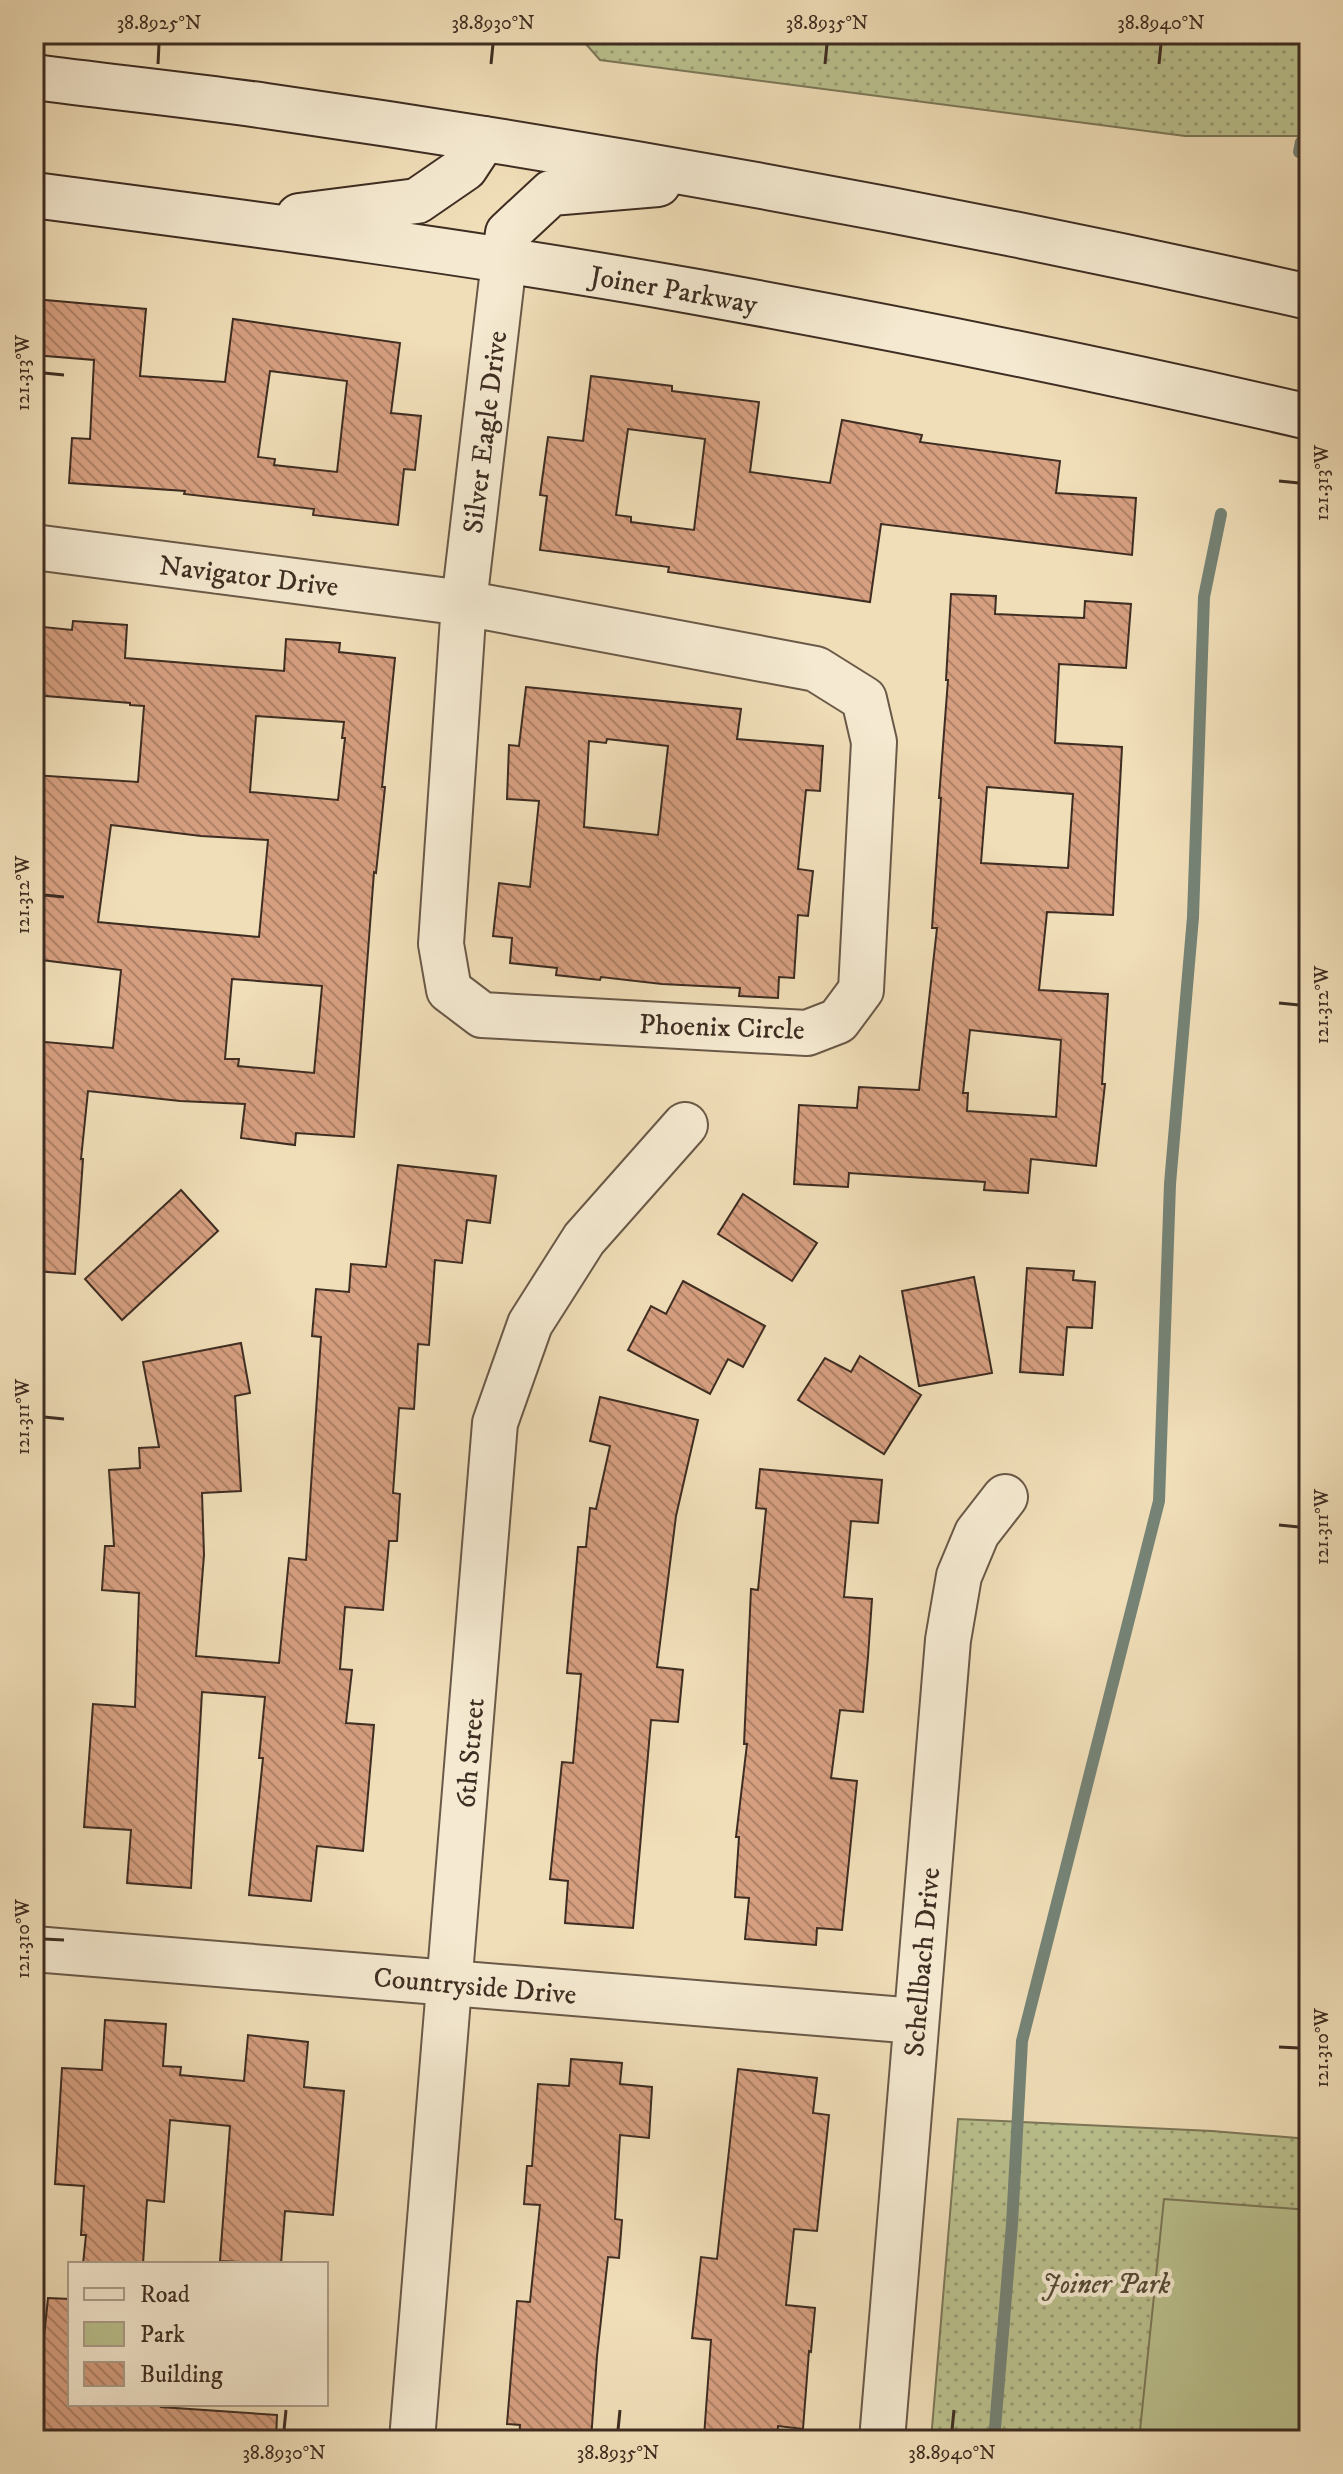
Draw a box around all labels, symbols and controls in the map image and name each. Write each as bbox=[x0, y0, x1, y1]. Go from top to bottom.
text: 38.8925°N bbox=[117, 11, 201, 36]
text: 38.8930°N bbox=[451, 11, 535, 36]
text: 38.8935°N bbox=[786, 11, 868, 36]
text: 38.8940°N bbox=[1117, 11, 1205, 36]
street label: Joiner Parkway bbox=[584, 258, 761, 323]
street label: Silver Eagle Drive bbox=[456, 329, 515, 536]
text: 121.313°W bbox=[11, 334, 36, 411]
text: 121.313°W bbox=[1310, 444, 1335, 521]
street label: Navigator Drive bbox=[157, 548, 341, 605]
text: 121.312°W bbox=[11, 855, 36, 934]
text: 121.312°W bbox=[1310, 965, 1335, 1044]
street label: Phoenix Circle bbox=[639, 1007, 805, 1048]
text: 121.311°W bbox=[11, 1378, 36, 1455]
text: 121.311°W bbox=[1310, 1488, 1335, 1565]
street label: 6th Street bbox=[448, 1697, 493, 1810]
street label: Schellbach Drive bbox=[897, 1866, 948, 2058]
text: 121.310°W bbox=[11, 1899, 36, 1979]
street label: Countryside Drive bbox=[372, 1960, 578, 2013]
text: 121.310°W bbox=[1310, 2008, 1335, 2088]
legend bbox=[68, 2262, 328, 2406]
park label: Joiner Park bbox=[1042, 2267, 1171, 2302]
text: Road bbox=[140, 2280, 190, 2310]
text: Park bbox=[140, 2320, 185, 2350]
text: Building bbox=[140, 2360, 223, 2390]
text: 38.8930°N bbox=[242, 2441, 326, 2466]
text: 38.8935°N bbox=[577, 2441, 659, 2466]
text: 38.8940°N bbox=[908, 2441, 996, 2466]

